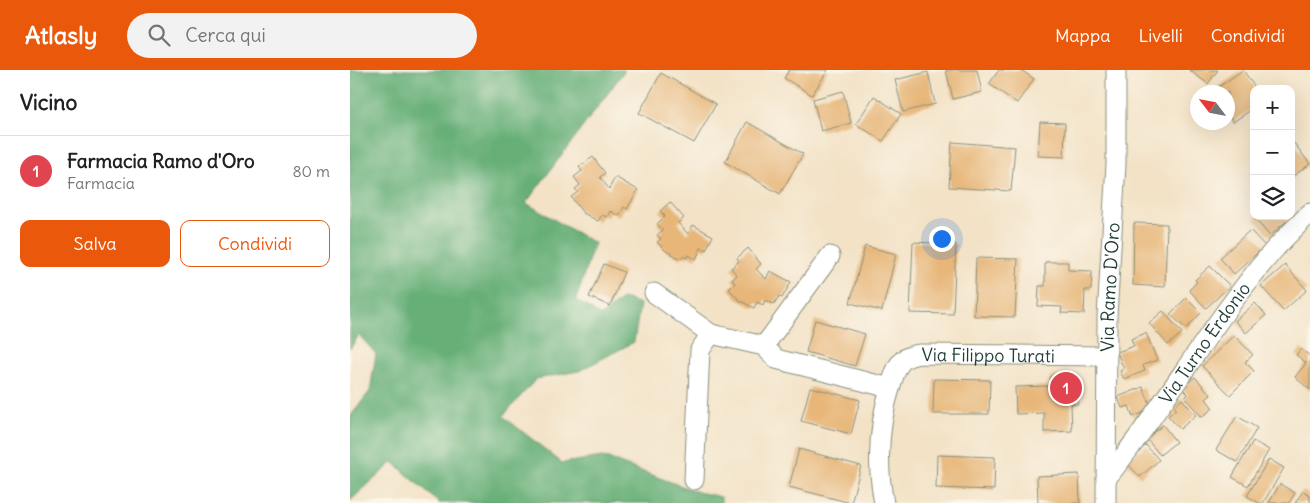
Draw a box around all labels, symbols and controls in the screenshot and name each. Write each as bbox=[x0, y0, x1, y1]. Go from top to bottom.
search box bbox=[127, 13, 477, 58]
text: Atlasly bbox=[25, 20, 97, 50]
icon: search bbox=[145, 21, 173, 49]
text: Cerca qui bbox=[185, 23, 266, 47]
text: Mappa bbox=[1055, 24, 1110, 47]
text: Livelli bbox=[1138, 24, 1183, 47]
text: Condividi bbox=[1211, 24, 1285, 47]
north arrow bbox=[1190, 85, 1235, 130]
map controls bbox=[1250, 85, 1295, 220]
button: + bbox=[1250, 85, 1295, 130]
text: Vicino bbox=[20, 89, 77, 116]
button: − bbox=[1250, 130, 1295, 175]
text: Farmacia Ramo d'Oro bbox=[67, 149, 255, 173]
text: 1 bbox=[33, 161, 39, 181]
text: 80 m bbox=[292, 161, 330, 181]
text: Farmacia bbox=[67, 173, 135, 193]
button: layers bbox=[1250, 175, 1295, 220]
button: Salva bbox=[20, 220, 170, 267]
button: Condividi bbox=[180, 220, 330, 267]
street label: Via Ramo D'Oro bbox=[1095, 222, 1124, 352]
your location bbox=[929, 226, 955, 252]
street label: Via Turno Erdonio bbox=[1154, 277, 1255, 408]
street label: Via Filippo Turati bbox=[921, 343, 1055, 367]
pin: 1 bbox=[1050, 369, 1082, 407]

